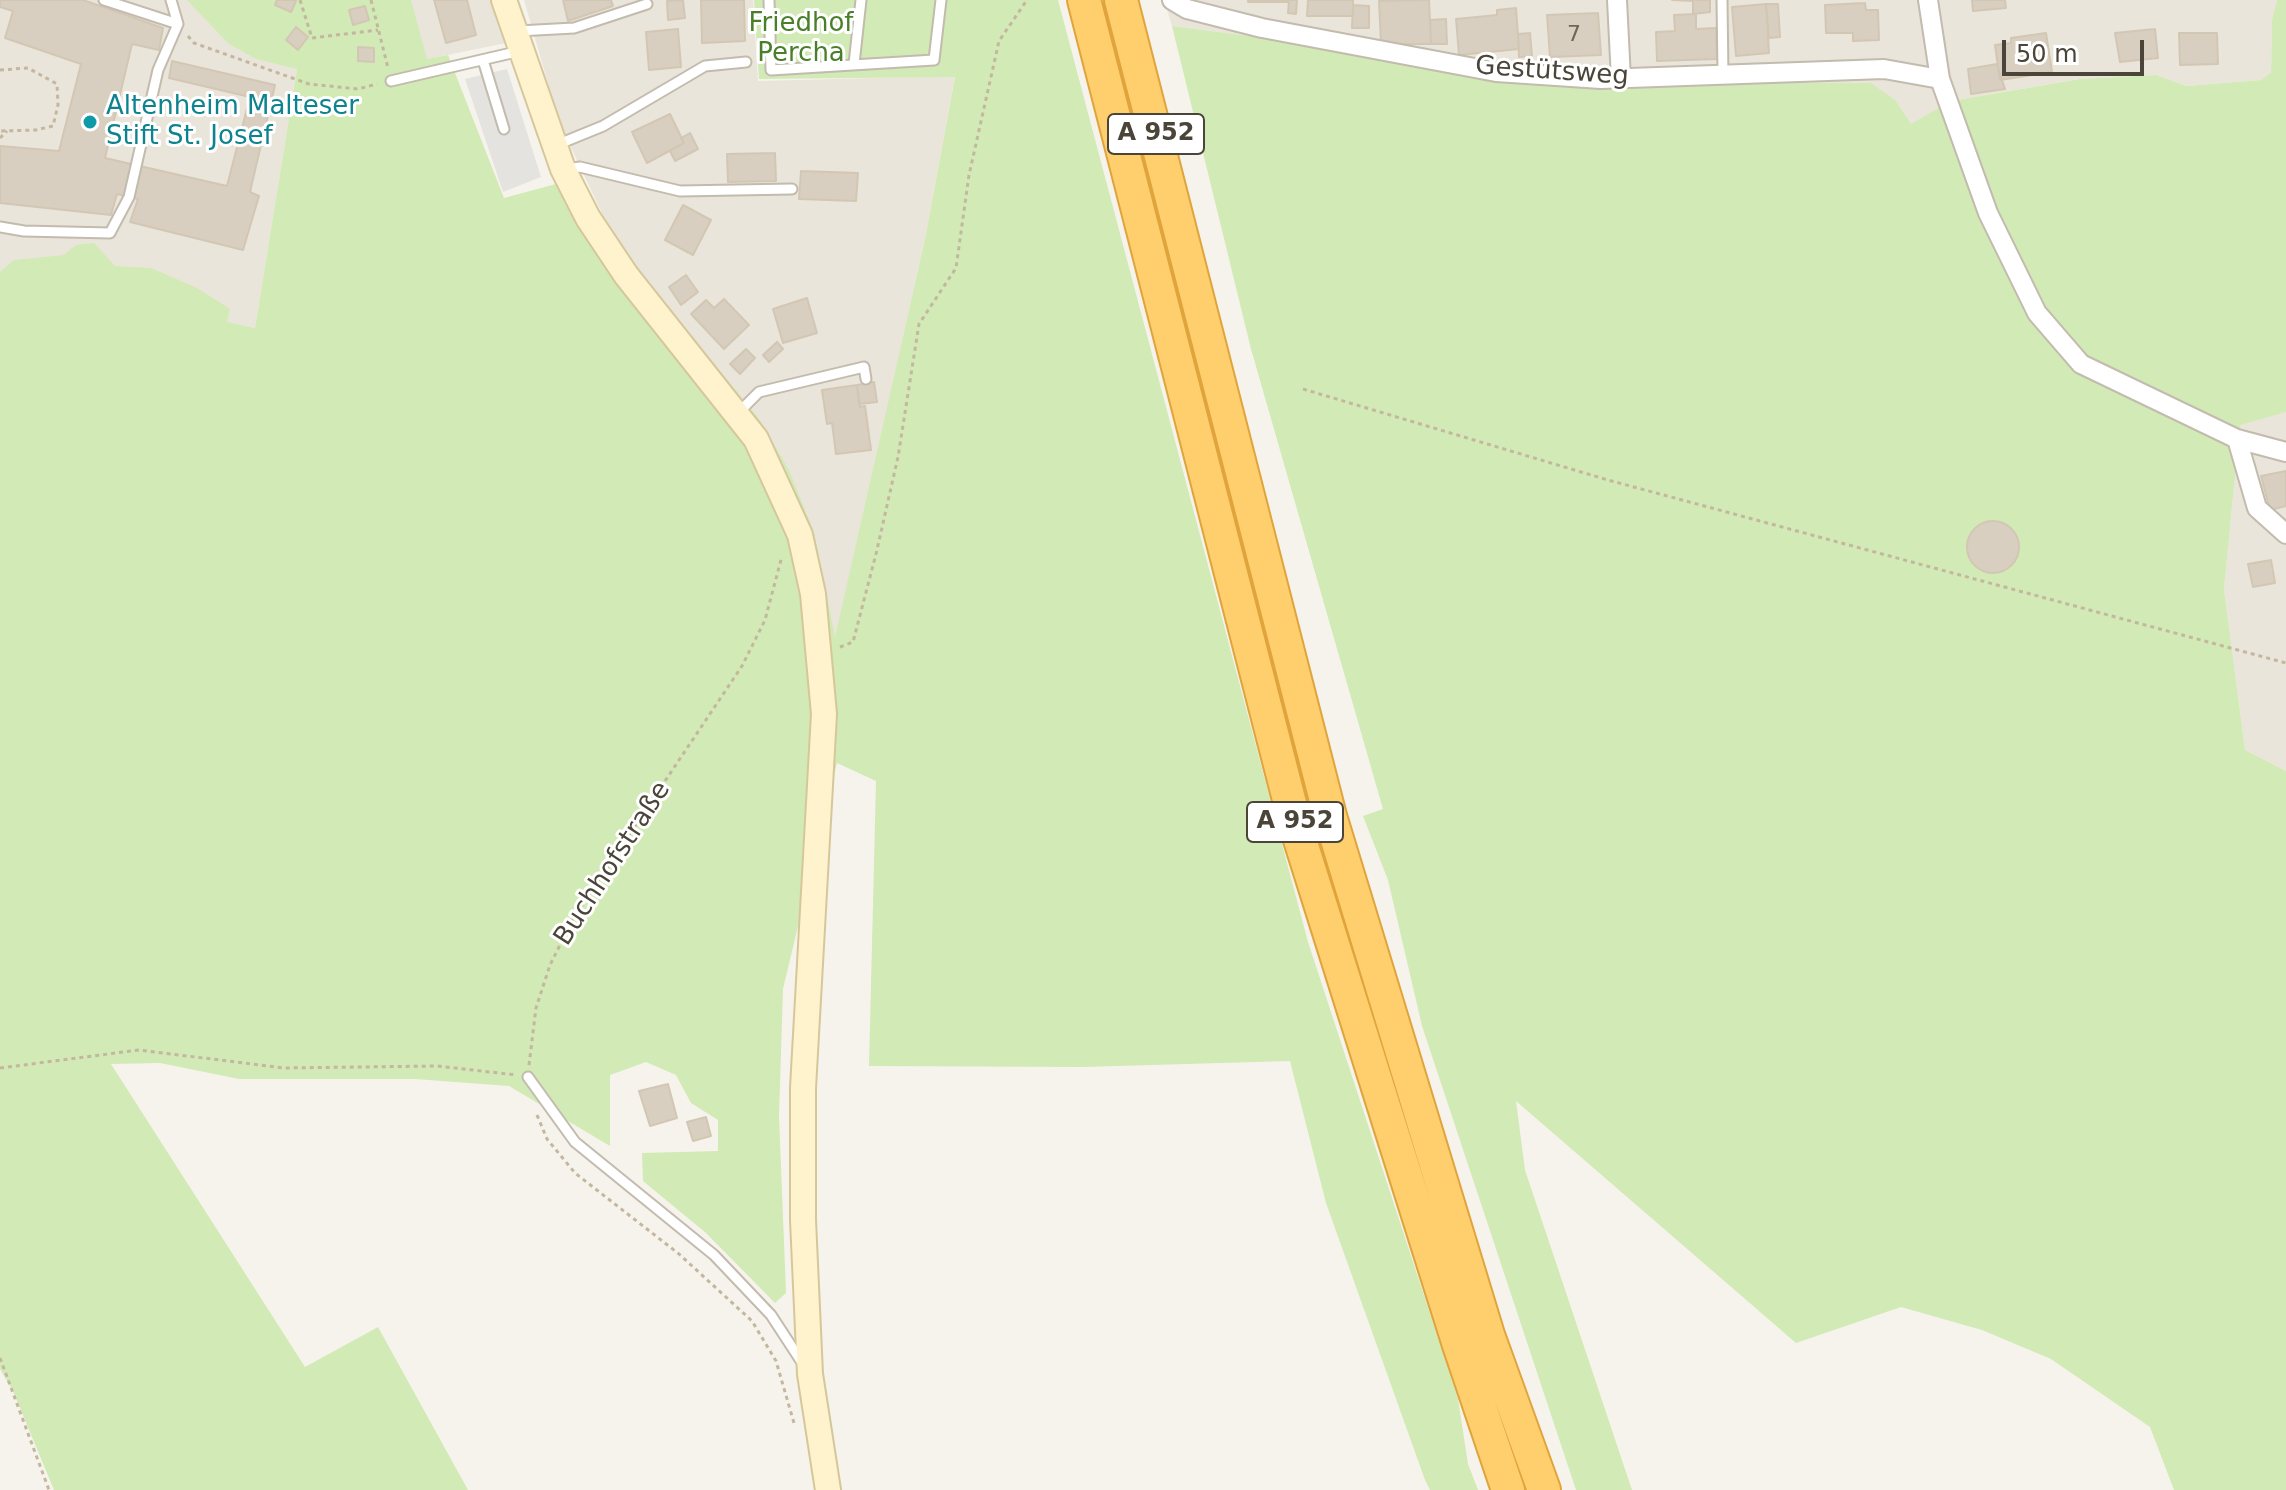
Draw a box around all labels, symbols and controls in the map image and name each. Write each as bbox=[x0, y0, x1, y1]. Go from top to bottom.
park label: Friedhof Percha bbox=[748, 8, 854, 70]
house number: 7 bbox=[1567, 22, 1581, 48]
scale bar bbox=[2006, 24, 2148, 74]
text: 50 m bbox=[2016, 40, 2078, 68]
street label: Gestütsweg bbox=[1474, 51, 1630, 93]
place label: Altenheim Malteser Stift St. Josef bbox=[106, 91, 359, 152]
marker: Altenheim Malteser Stift St. Josef bbox=[81, 113, 99, 131]
road number: A 952 bbox=[1108, 114, 1204, 154]
street label: Buchhofstraße bbox=[548, 776, 678, 952]
road number: A 952 bbox=[1247, 802, 1343, 842]

